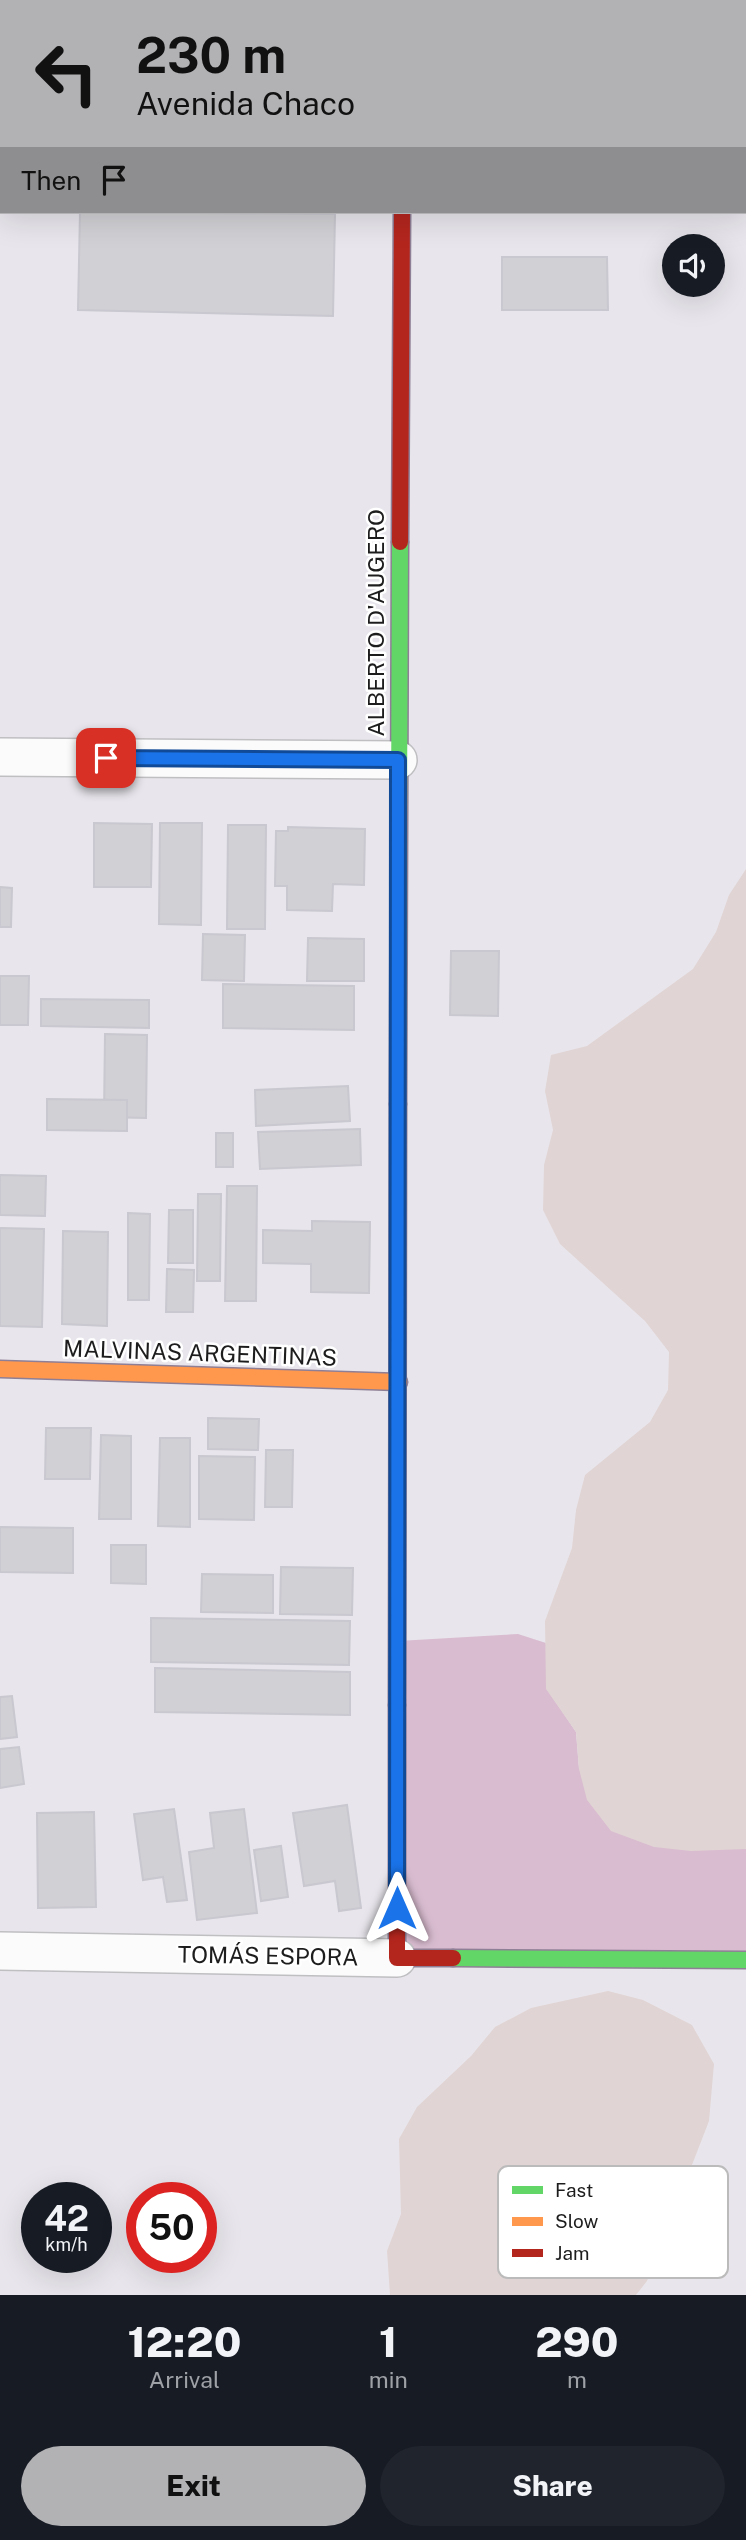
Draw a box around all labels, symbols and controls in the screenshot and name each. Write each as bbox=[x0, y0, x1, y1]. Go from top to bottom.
text: 230 m bbox=[136, 26, 286, 84]
icon: left bbox=[21, 28, 112, 119]
text: Avenida Chaco bbox=[136, 85, 355, 122]
icon: arrive bbox=[95, 161, 133, 199]
text: Then bbox=[21, 165, 81, 196]
map controls bbox=[662, 234, 725, 297]
button: sound bbox=[662, 234, 725, 297]
street label: ALBERTO D'AUGERO bbox=[362, 509, 389, 737]
pin bbox=[76, 728, 136, 788]
icon: arrive bbox=[87, 739, 125, 777]
street label: MALVINAS ARGENTINAS bbox=[63, 1334, 337, 1371]
position arrow bbox=[360, 1871, 434, 1945]
street label: TOMÁS ESPORA bbox=[177, 1940, 359, 1971]
legend bbox=[498, 2166, 728, 2278]
text: Fast bbox=[555, 2179, 593, 2201]
speed limit sign: 50 bbox=[126, 2182, 217, 2273]
text: 42 bbox=[44, 2198, 89, 2239]
text: Slow bbox=[555, 2210, 599, 2232]
text: km/h bbox=[45, 2234, 88, 2255]
text: Jam bbox=[555, 2242, 589, 2264]
text: 12:20 bbox=[127, 2317, 241, 2366]
text: 1 bbox=[379, 2317, 397, 2366]
text: 290 bbox=[535, 2317, 619, 2366]
text: Arrival bbox=[149, 2366, 220, 2393]
text: min bbox=[369, 2366, 408, 2393]
text: m bbox=[567, 2366, 587, 2393]
button: Exit bbox=[21, 2446, 366, 2526]
button: Share bbox=[380, 2446, 725, 2526]

